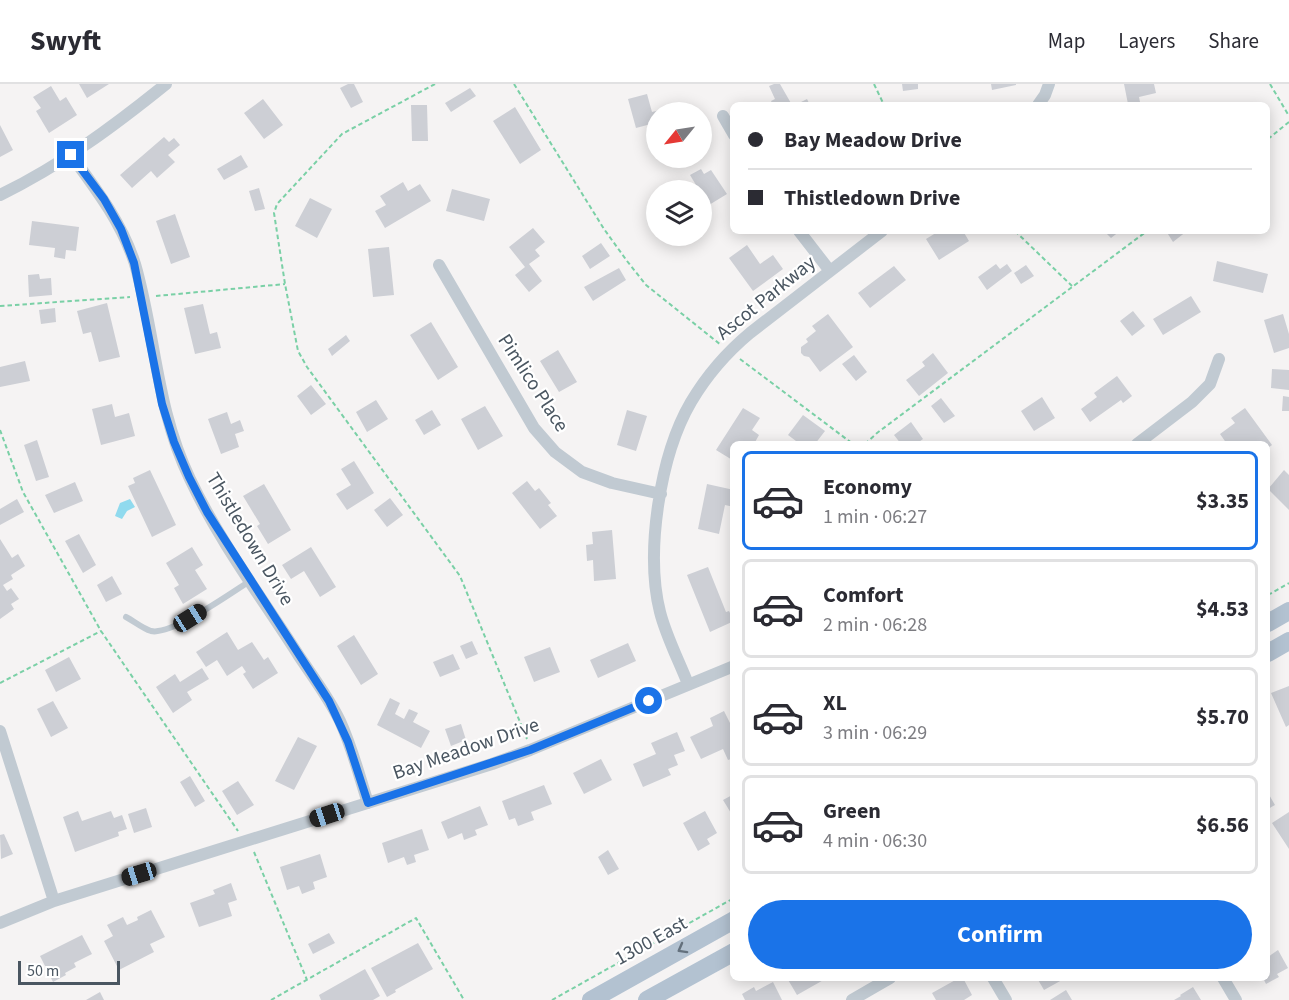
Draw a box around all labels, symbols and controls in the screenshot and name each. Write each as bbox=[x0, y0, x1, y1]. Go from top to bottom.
text: Swyft bbox=[30, 21, 101, 61]
text: Map bbox=[1048, 26, 1085, 56]
text: Layers bbox=[1118, 26, 1175, 56]
text: Share bbox=[1208, 26, 1259, 56]
north arrow bbox=[646, 102, 712, 168]
map controls bbox=[646, 102, 712, 246]
text: Bay Meadow Drive bbox=[784, 124, 962, 156]
route end bbox=[57, 141, 84, 168]
button: layers bbox=[646, 180, 712, 246]
text: Thistledown Drive bbox=[784, 182, 961, 214]
street label: Ascot Parkway bbox=[710, 249, 822, 347]
street label: Pimlico Place bbox=[491, 329, 575, 437]
street label: Thistledown Drive bbox=[199, 467, 301, 611]
text: Economy bbox=[823, 471, 912, 503]
icon: car bbox=[751, 474, 805, 528]
text: $3.35 bbox=[1196, 485, 1249, 517]
text: 1 min · 06:27 bbox=[823, 503, 927, 531]
text: Comfort bbox=[823, 579, 904, 611]
icon: car bbox=[751, 582, 805, 636]
text: $4.53 bbox=[1196, 593, 1249, 625]
car bbox=[170, 601, 210, 635]
text: 2 min · 06:28 bbox=[823, 611, 927, 639]
route start bbox=[635, 687, 662, 714]
text: XL bbox=[823, 687, 847, 719]
icon: car bbox=[751, 690, 805, 744]
text: $5.70 bbox=[1196, 701, 1249, 733]
street label: Bay Meadow Drive bbox=[389, 711, 543, 787]
text: 3 min · 06:29 bbox=[823, 719, 927, 747]
text: Green bbox=[823, 795, 881, 827]
icon: car bbox=[751, 798, 805, 852]
car bbox=[307, 801, 347, 829]
text: $6.56 bbox=[1196, 809, 1249, 841]
text: 4 min · 06:30 bbox=[823, 827, 927, 855]
car bbox=[119, 860, 159, 888]
button: Confirm bbox=[748, 900, 1252, 969]
street label: 1300 East bbox=[610, 909, 693, 972]
one-way arrow bbox=[678, 942, 689, 953]
scale bar bbox=[18, 958, 120, 986]
text: 50 m bbox=[27, 960, 59, 982]

